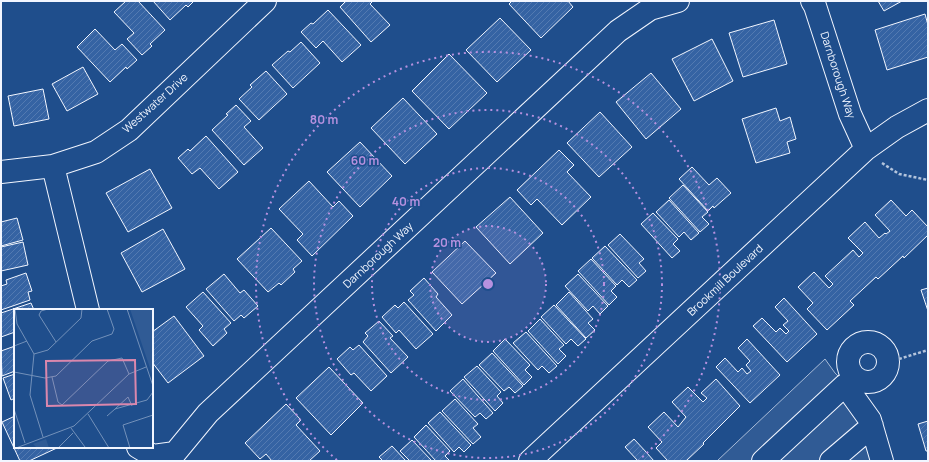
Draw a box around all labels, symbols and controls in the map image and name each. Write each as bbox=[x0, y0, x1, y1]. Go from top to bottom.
street label: Darnborough Way bbox=[817, 29, 860, 120]
street label: Westwater Drive bbox=[119, 69, 191, 136]
text: 80 m bbox=[310, 111, 338, 128]
text: 60 m bbox=[351, 152, 379, 169]
text: 40 m bbox=[392, 193, 420, 210]
street label: Darnborough Way bbox=[339, 218, 416, 291]
text: 20 m bbox=[433, 234, 461, 251]
street label: Brookmill Boulevard bbox=[683, 241, 766, 319]
centre of rings bbox=[481, 277, 495, 291]
inset map bbox=[14, 309, 153, 448]

